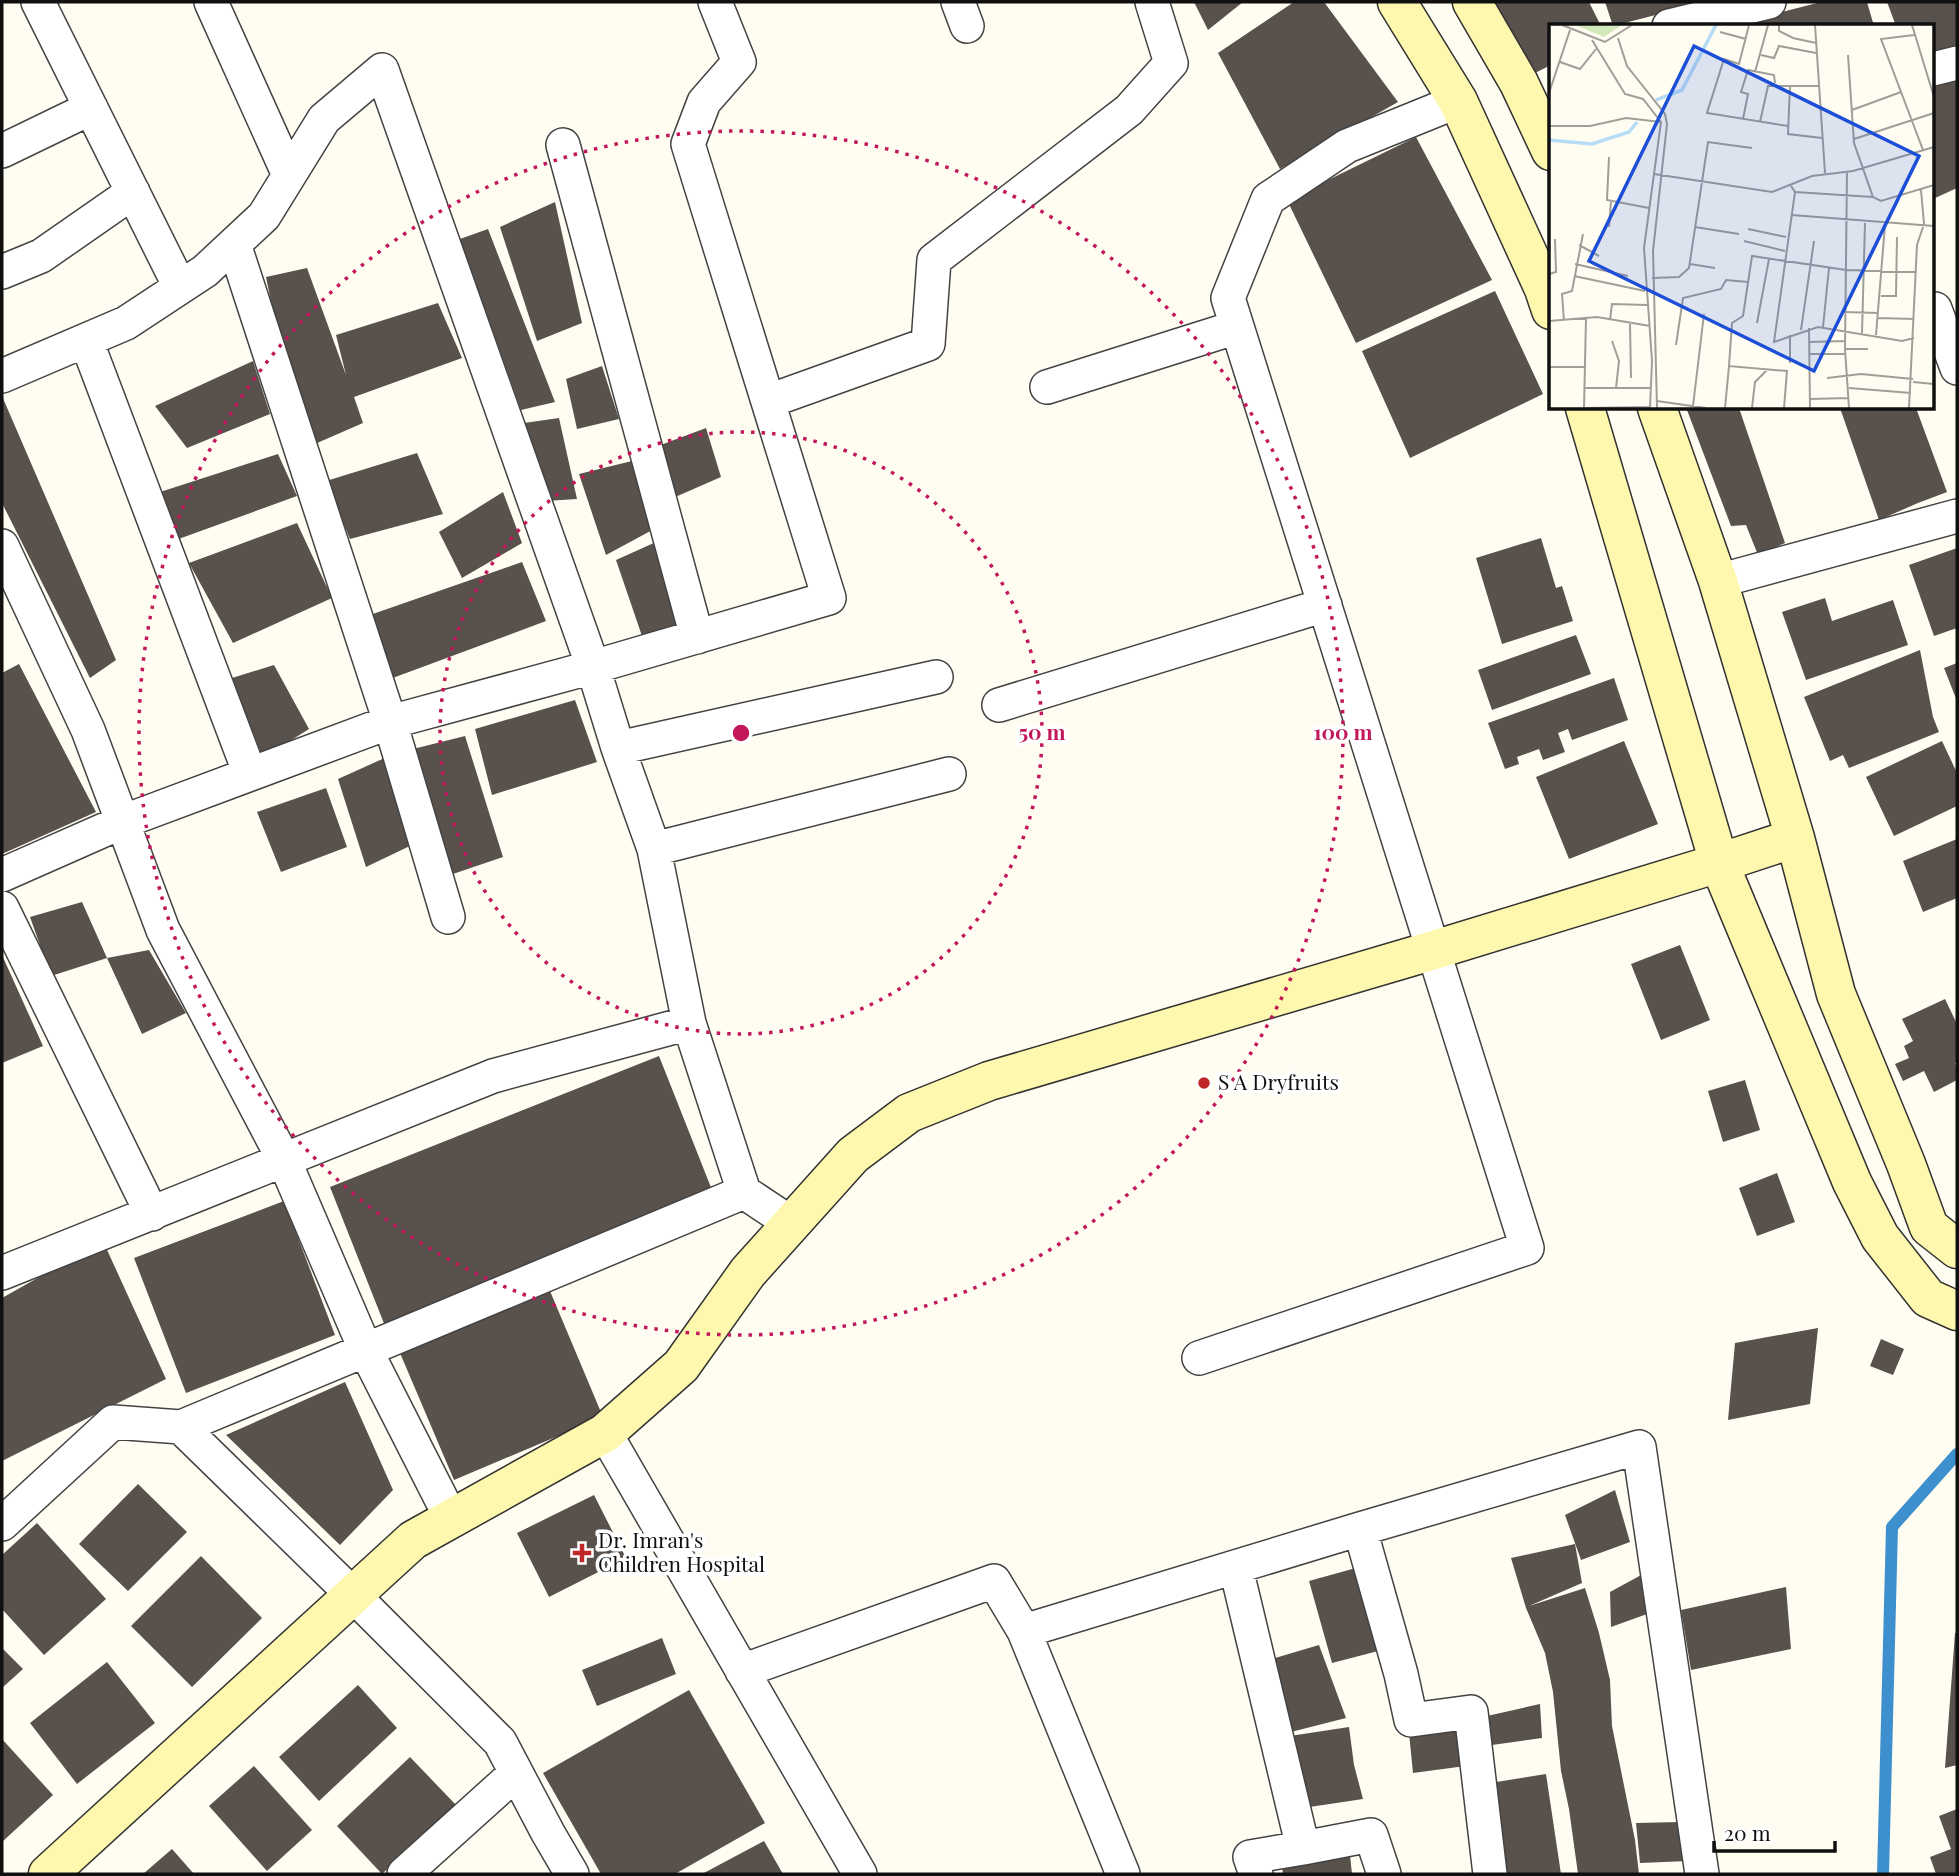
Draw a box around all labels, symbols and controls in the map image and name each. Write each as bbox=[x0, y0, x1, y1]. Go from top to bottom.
inset map bbox=[1549, 24, 1934, 410]
text: 50 m bbox=[1018, 717, 1066, 745]
text: 100 m bbox=[1313, 717, 1373, 745]
centre of rings bbox=[729, 721, 753, 745]
place label: S A Dryfruits bbox=[1218, 1067, 1339, 1095]
marker: S A Dryfruits bbox=[1196, 1075, 1212, 1091]
place label: Dr. Imran's Children Hospital bbox=[598, 1525, 765, 1577]
marker: Dr. Imran's Children Hospital bbox=[572, 1543, 592, 1563]
scale bar bbox=[1714, 1810, 1835, 1854]
text: 20 m bbox=[1724, 1818, 1771, 1846]

